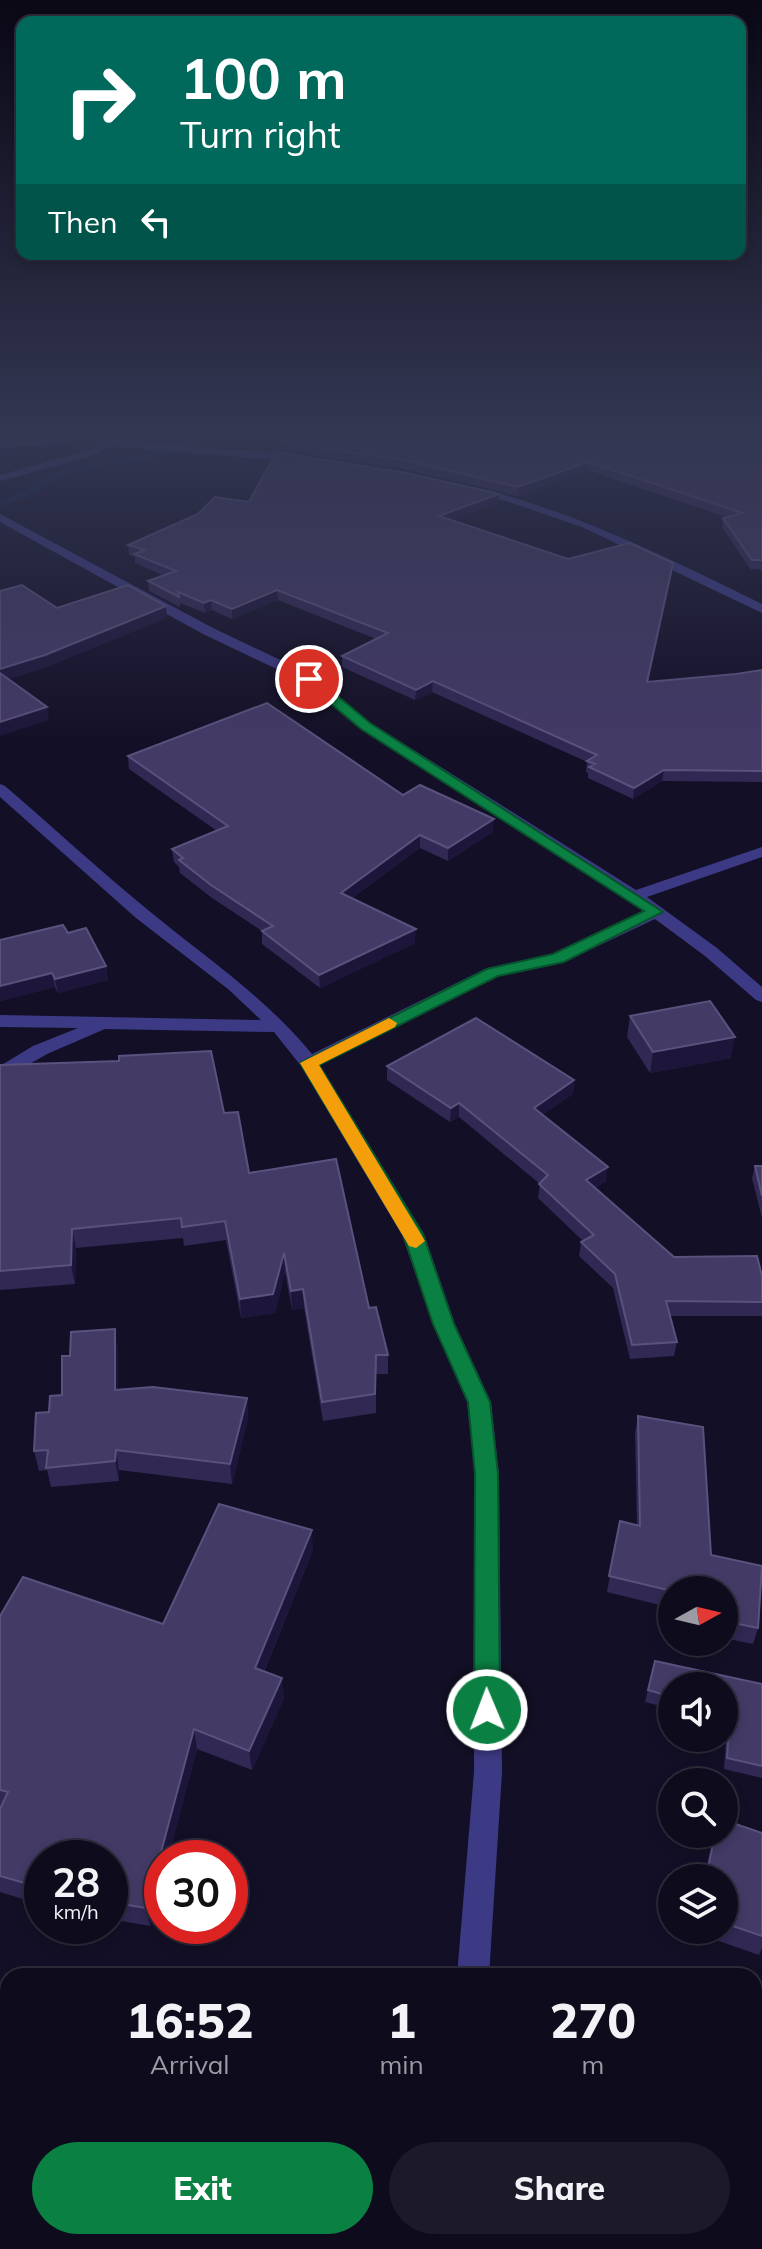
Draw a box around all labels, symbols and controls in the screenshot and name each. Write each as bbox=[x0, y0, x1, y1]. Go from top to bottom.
text: 100 m bbox=[180, 43, 347, 113]
icon: right bbox=[48, 48, 152, 152]
text: Turn right bbox=[180, 112, 341, 157]
icon: left bbox=[134, 200, 178, 244]
text: Then bbox=[48, 203, 118, 241]
pin bbox=[275, 645, 343, 713]
icon: arrive bbox=[287, 657, 331, 701]
north arrow bbox=[658, 1576, 738, 1656]
map controls bbox=[658, 1576, 738, 1944]
position arrow bbox=[445, 1668, 529, 1752]
button: sound bbox=[658, 1672, 738, 1752]
button: search bbox=[658, 1768, 738, 1848]
speed limit sign: 30 bbox=[144, 1840, 248, 1944]
text: 28 bbox=[52, 1857, 100, 1907]
button: layers bbox=[658, 1864, 738, 1944]
text: km/h bbox=[53, 1899, 99, 1924]
text: 16:52 bbox=[126, 1990, 254, 2050]
text: 1 bbox=[387, 1990, 416, 2050]
text: 270 bbox=[550, 1990, 636, 2050]
text: Arrival bbox=[150, 2048, 230, 2081]
text: min bbox=[380, 2048, 424, 2081]
text: m bbox=[581, 2048, 604, 2081]
button: Exit bbox=[32, 2142, 373, 2234]
button: Share bbox=[389, 2142, 730, 2234]

